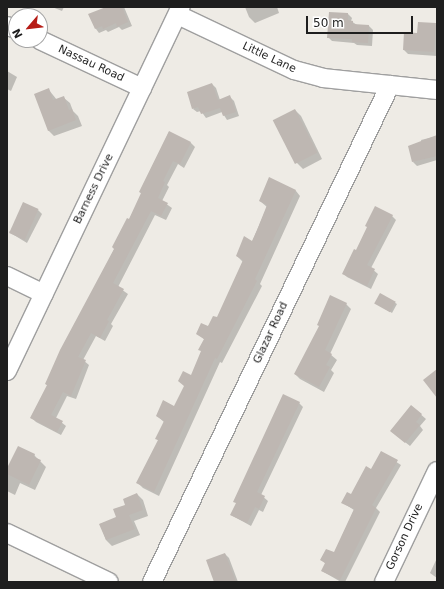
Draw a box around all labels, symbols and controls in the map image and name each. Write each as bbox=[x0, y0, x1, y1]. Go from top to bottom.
north arrow bbox=[8, 8, 48, 48]
scale bar bbox=[308, 8, 415, 34]
text: 50 m bbox=[313, 16, 344, 30]
text: N bbox=[10, 26, 26, 41]
street label: Little Lane bbox=[240, 40, 298, 76]
street label: Nassau Road bbox=[56, 43, 126, 85]
street label: Barness Drive bbox=[71, 152, 117, 226]
street label: Glazar Road bbox=[251, 300, 291, 366]
street label: Gorson Drive bbox=[384, 502, 426, 572]

